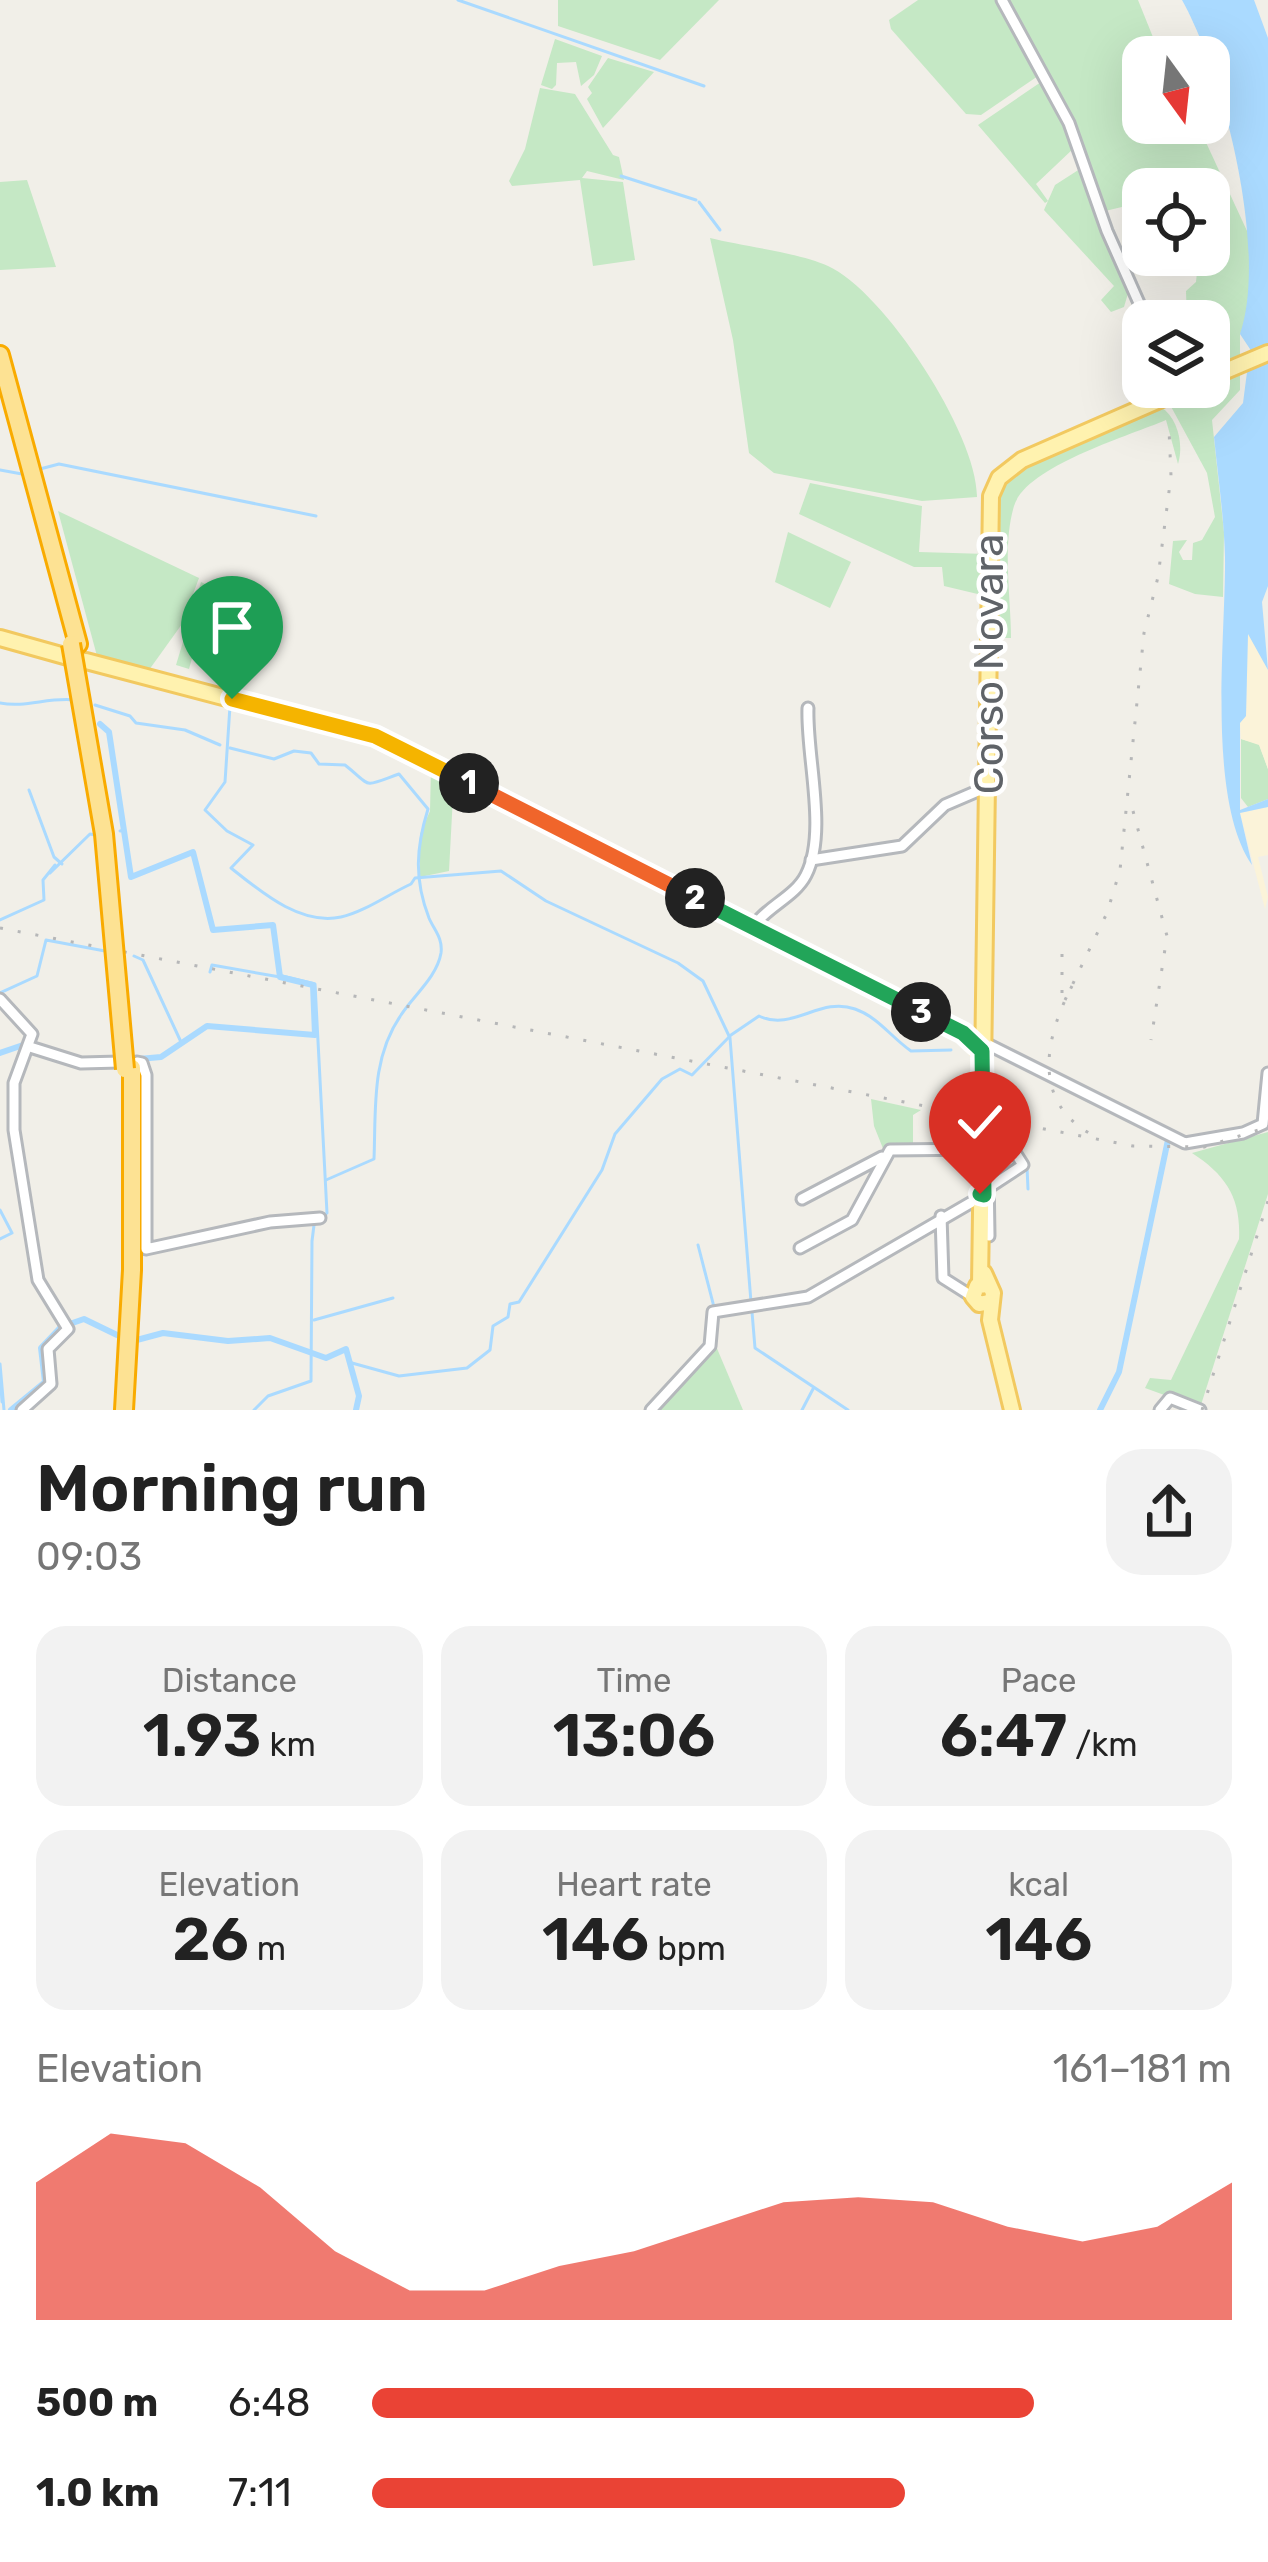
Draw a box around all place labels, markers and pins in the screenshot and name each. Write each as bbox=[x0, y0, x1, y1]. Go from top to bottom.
pin bbox=[181, 576, 283, 699]
pin: 1 bbox=[439, 753, 499, 813]
pin: 2 bbox=[665, 868, 725, 928]
pin: 3 bbox=[891, 982, 951, 1042]
pin bbox=[929, 1071, 1031, 1194]

